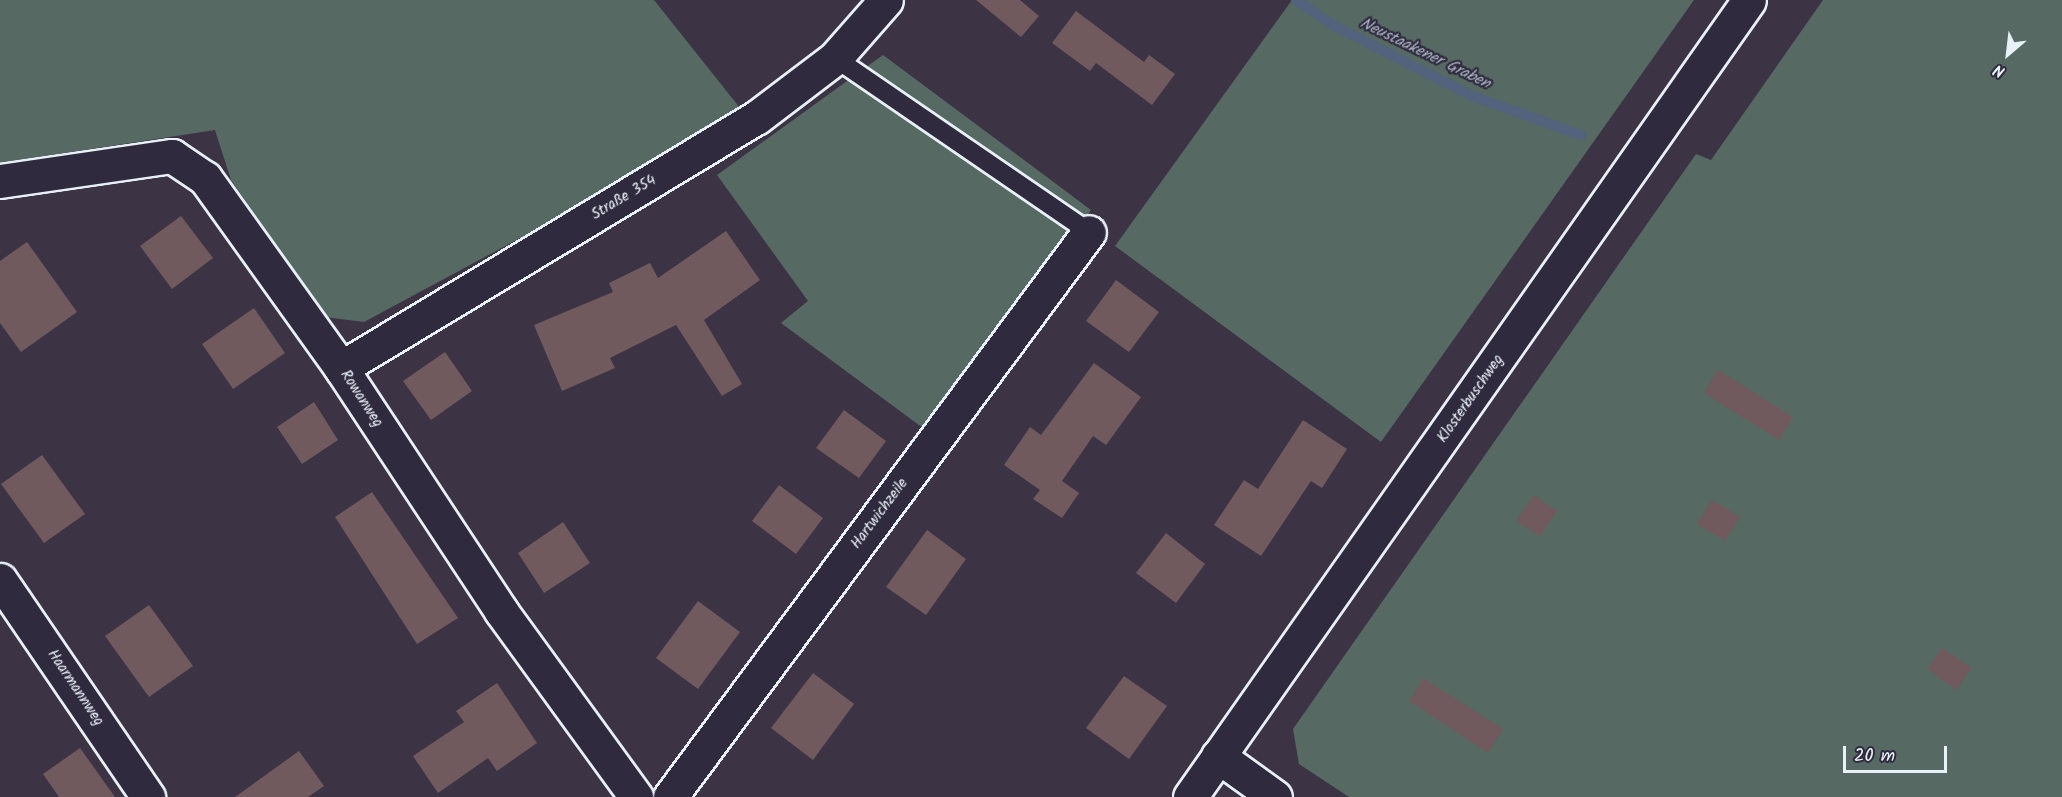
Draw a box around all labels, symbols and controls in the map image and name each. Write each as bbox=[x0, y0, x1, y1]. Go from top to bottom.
water label: Neustaakener Graben bbox=[1357, 14, 1493, 94]
north arrow bbox=[1978, 24, 2038, 84]
text: N bbox=[1989, 57, 2010, 84]
street label: Straße 354 bbox=[588, 172, 660, 224]
street label: Klosterbuschweg bbox=[1434, 351, 1508, 447]
street label: Rowanweg bbox=[336, 367, 386, 431]
street label: Hartwichzeile bbox=[848, 475, 912, 553]
street label: Haarmannweg bbox=[43, 646, 107, 730]
scale bar bbox=[1846, 734, 1950, 772]
text: 20 m bbox=[1854, 742, 1895, 771]

